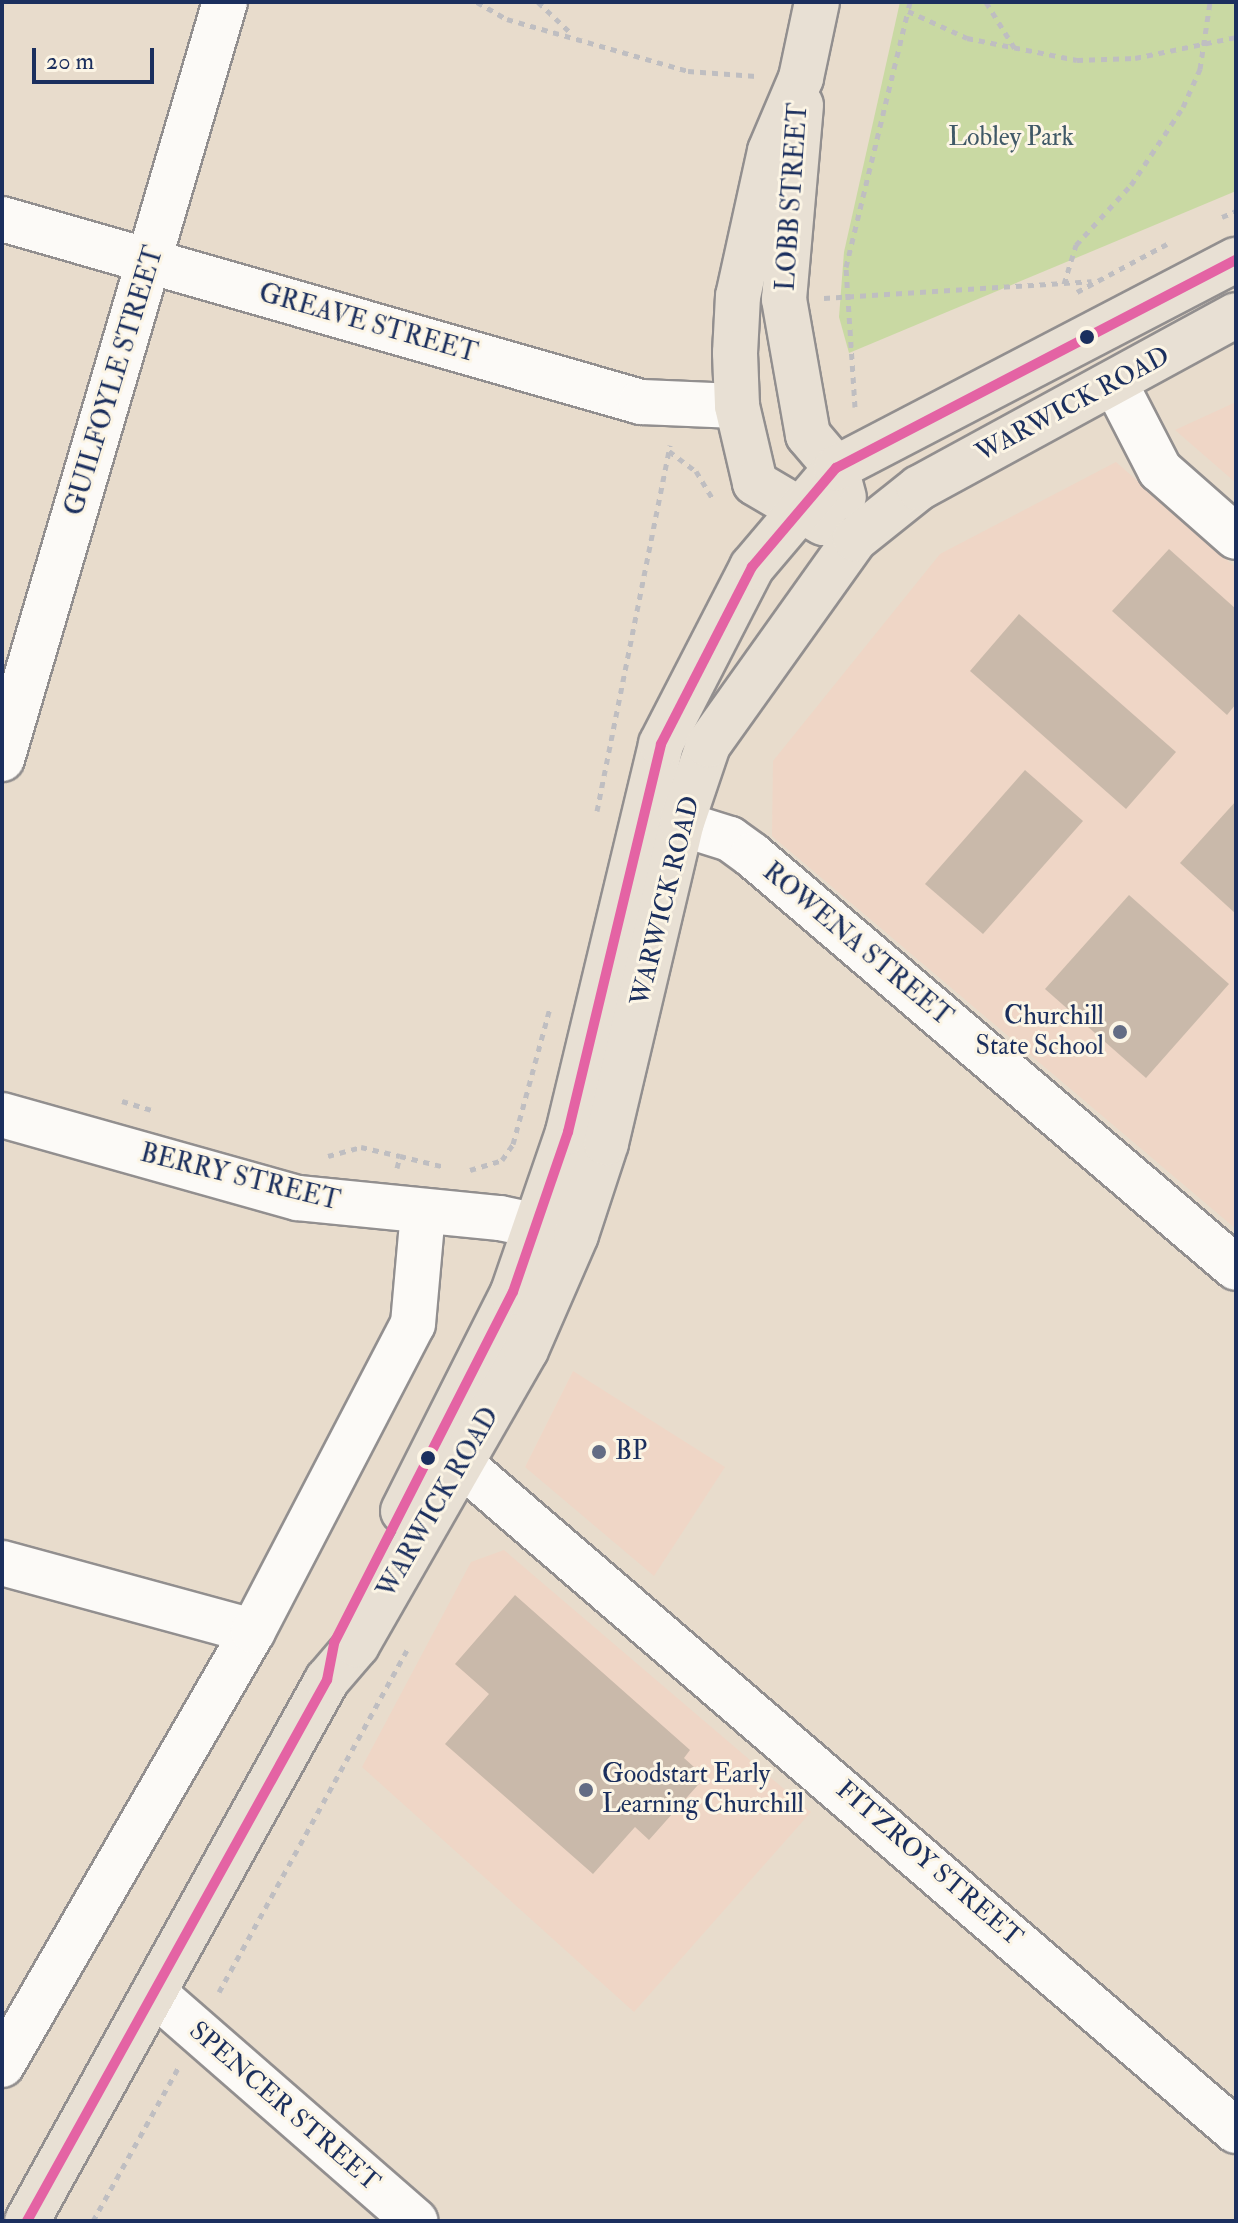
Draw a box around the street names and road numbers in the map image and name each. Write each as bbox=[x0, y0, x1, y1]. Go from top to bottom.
street label: LOBB STREET bbox=[771, 102, 815, 292]
street label: GUILFOYLE STREET bbox=[59, 243, 171, 519]
street label: GREAVE STREET bbox=[255, 278, 481, 370]
street label: WARWICK ROAD bbox=[971, 341, 1175, 469]
street label: WARWICK ROAD bbox=[625, 793, 707, 1009]
street label: ROWENA STREET bbox=[756, 857, 958, 1033]
street label: BERRY STREET bbox=[137, 1138, 343, 1218]
street label: WARWICK ROAD bbox=[372, 1402, 506, 1604]
street label: FITZROY STREET bbox=[830, 1775, 1028, 1953]
street label: SPENCER STREET bbox=[182, 2016, 386, 2198]

